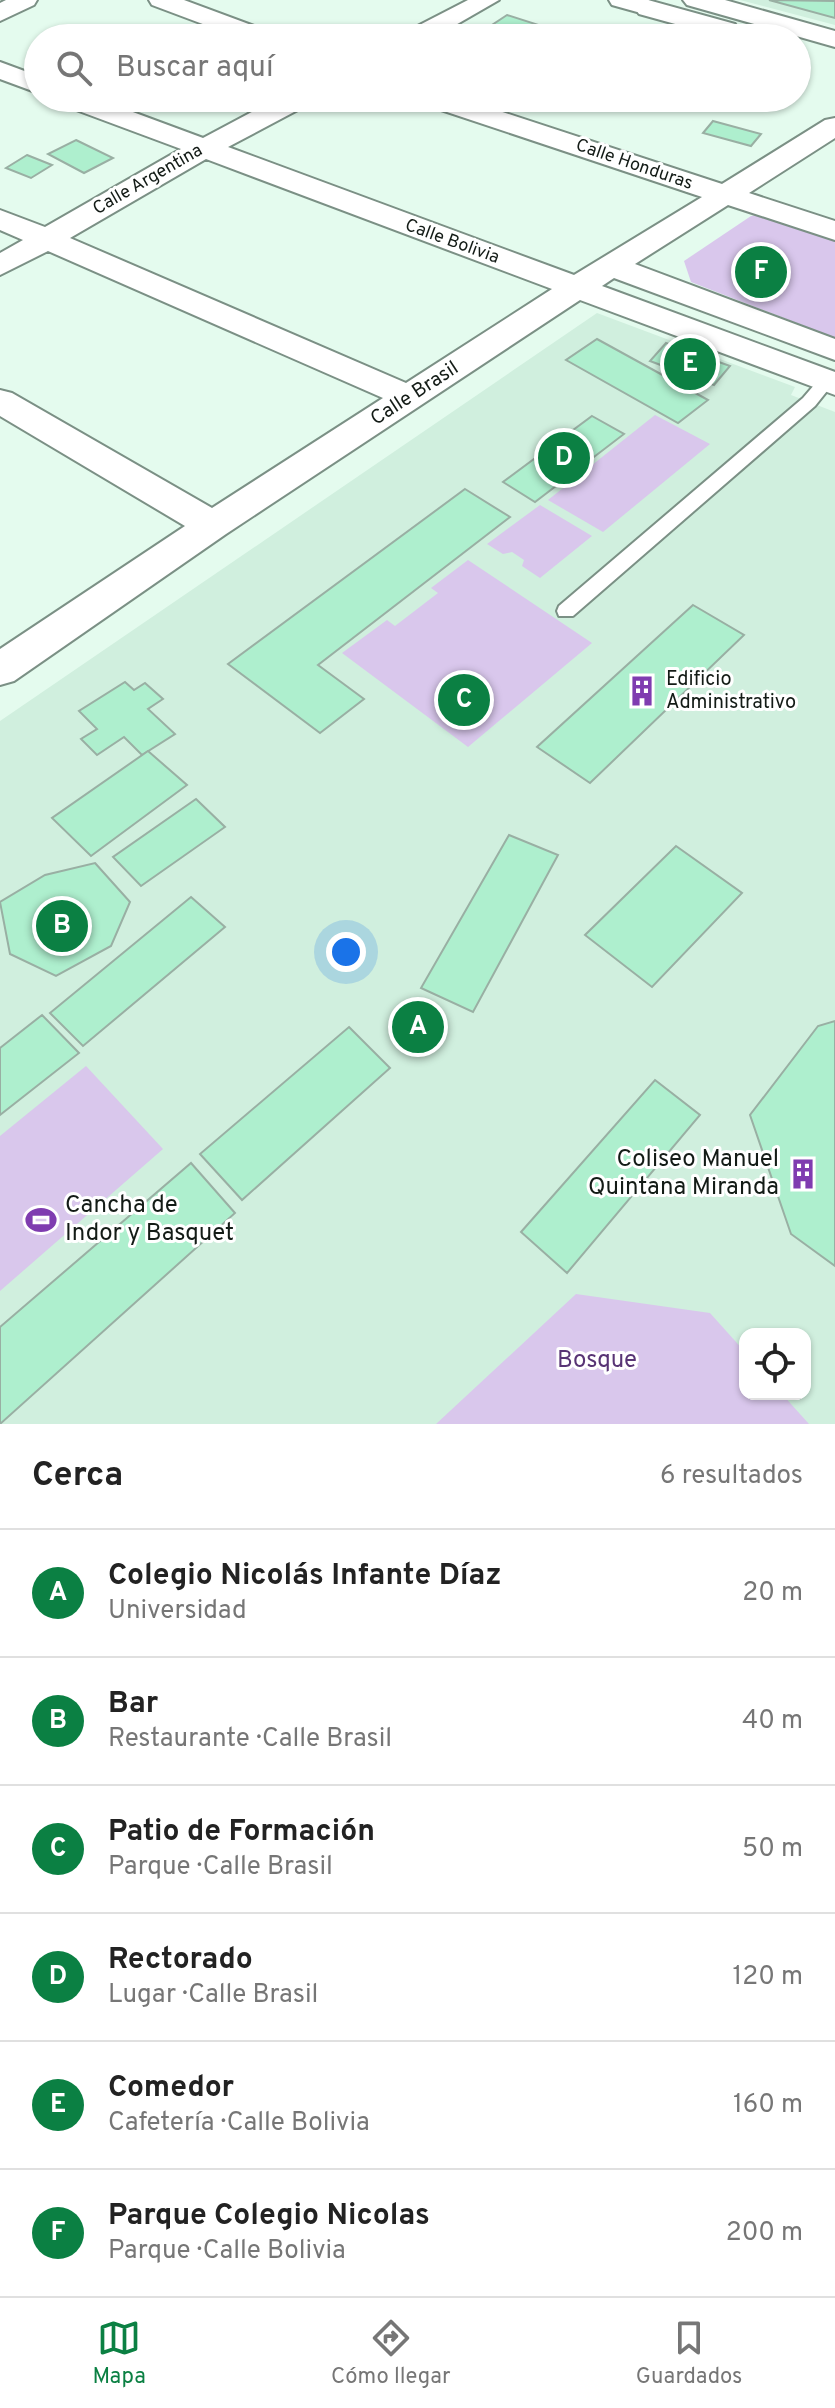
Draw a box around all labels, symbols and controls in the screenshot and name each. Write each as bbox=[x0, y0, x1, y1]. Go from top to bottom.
search box bbox=[24, 24, 811, 112]
icon: search bbox=[52, 46, 96, 90]
text: Buscar aquí bbox=[116, 50, 274, 87]
street label: Calle Honduras bbox=[572, 134, 696, 196]
street label: Calle Argentina bbox=[89, 139, 207, 221]
street label: Calle Bolivia bbox=[402, 214, 502, 270]
pin: F bbox=[735, 242, 787, 302]
pin: E bbox=[664, 334, 716, 394]
street label: Calle Brasil bbox=[366, 356, 464, 432]
pin: D bbox=[538, 428, 590, 488]
place label: Edificio Administrativo bbox=[666, 667, 796, 716]
pin: C bbox=[438, 670, 490, 730]
building icon: Edificio Administrativo bbox=[625, 674, 659, 708]
pin: B bbox=[36, 896, 88, 956]
your location bbox=[326, 932, 366, 972]
pin: A bbox=[392, 997, 444, 1057]
place label: Coliseo Manuel Quintana Miranda bbox=[588, 1145, 779, 1203]
building icon: Coliseo Manuel Quintana Miranda bbox=[786, 1157, 820, 1191]
place label: Cancha de Indor y Basquet bbox=[65, 1191, 234, 1249]
sports icon: Cancha de Indor y Basquet bbox=[24, 1203, 58, 1237]
map controls bbox=[739, 1328, 811, 1400]
button: locate bbox=[739, 1328, 811, 1400]
park label: Bosque bbox=[557, 1346, 637, 1376]
text: Cerca bbox=[32, 1455, 123, 1498]
text: 6 resultados bbox=[660, 1460, 803, 1493]
text: Colegio Nicolás Infante Díaz bbox=[108, 1558, 501, 1595]
text: A bbox=[49, 1577, 67, 1610]
text: 20 m bbox=[742, 1577, 803, 1610]
text: Universidad bbox=[108, 1595, 247, 1628]
text: Bar bbox=[108, 1686, 158, 1723]
text: B bbox=[49, 1705, 67, 1738]
text: 40 m bbox=[742, 1705, 803, 1738]
text: Restaurante · Calle Brasil bbox=[108, 1723, 392, 1756]
text: Patio de Formación bbox=[108, 1814, 375, 1851]
text: C bbox=[50, 1833, 66, 1866]
text: 50 m bbox=[742, 1833, 803, 1866]
text: Parque · Calle Brasil bbox=[108, 1851, 333, 1884]
text: Rectorado bbox=[108, 1942, 253, 1979]
text: D bbox=[49, 1961, 67, 1994]
text: 120 m bbox=[733, 1961, 803, 1994]
text: Lugar · Calle Brasil bbox=[108, 1979, 318, 2012]
text: Comedor bbox=[108, 2070, 234, 2107]
text: E bbox=[50, 2089, 66, 2122]
text: 160 m bbox=[733, 2089, 803, 2122]
text: Cafetería · Calle Bolivia bbox=[108, 2107, 370, 2140]
text: Parque Colegio Nicolas bbox=[108, 2198, 430, 2235]
text: F bbox=[51, 2217, 65, 2250]
text: 200 m bbox=[726, 2217, 803, 2250]
text: Parque · Calle Bolivia bbox=[108, 2235, 346, 2268]
tab: Mapa bbox=[93, 2316, 146, 2391]
tab: Cómo llegar bbox=[331, 2316, 451, 2391]
tab: Guardados bbox=[636, 2316, 742, 2391]

